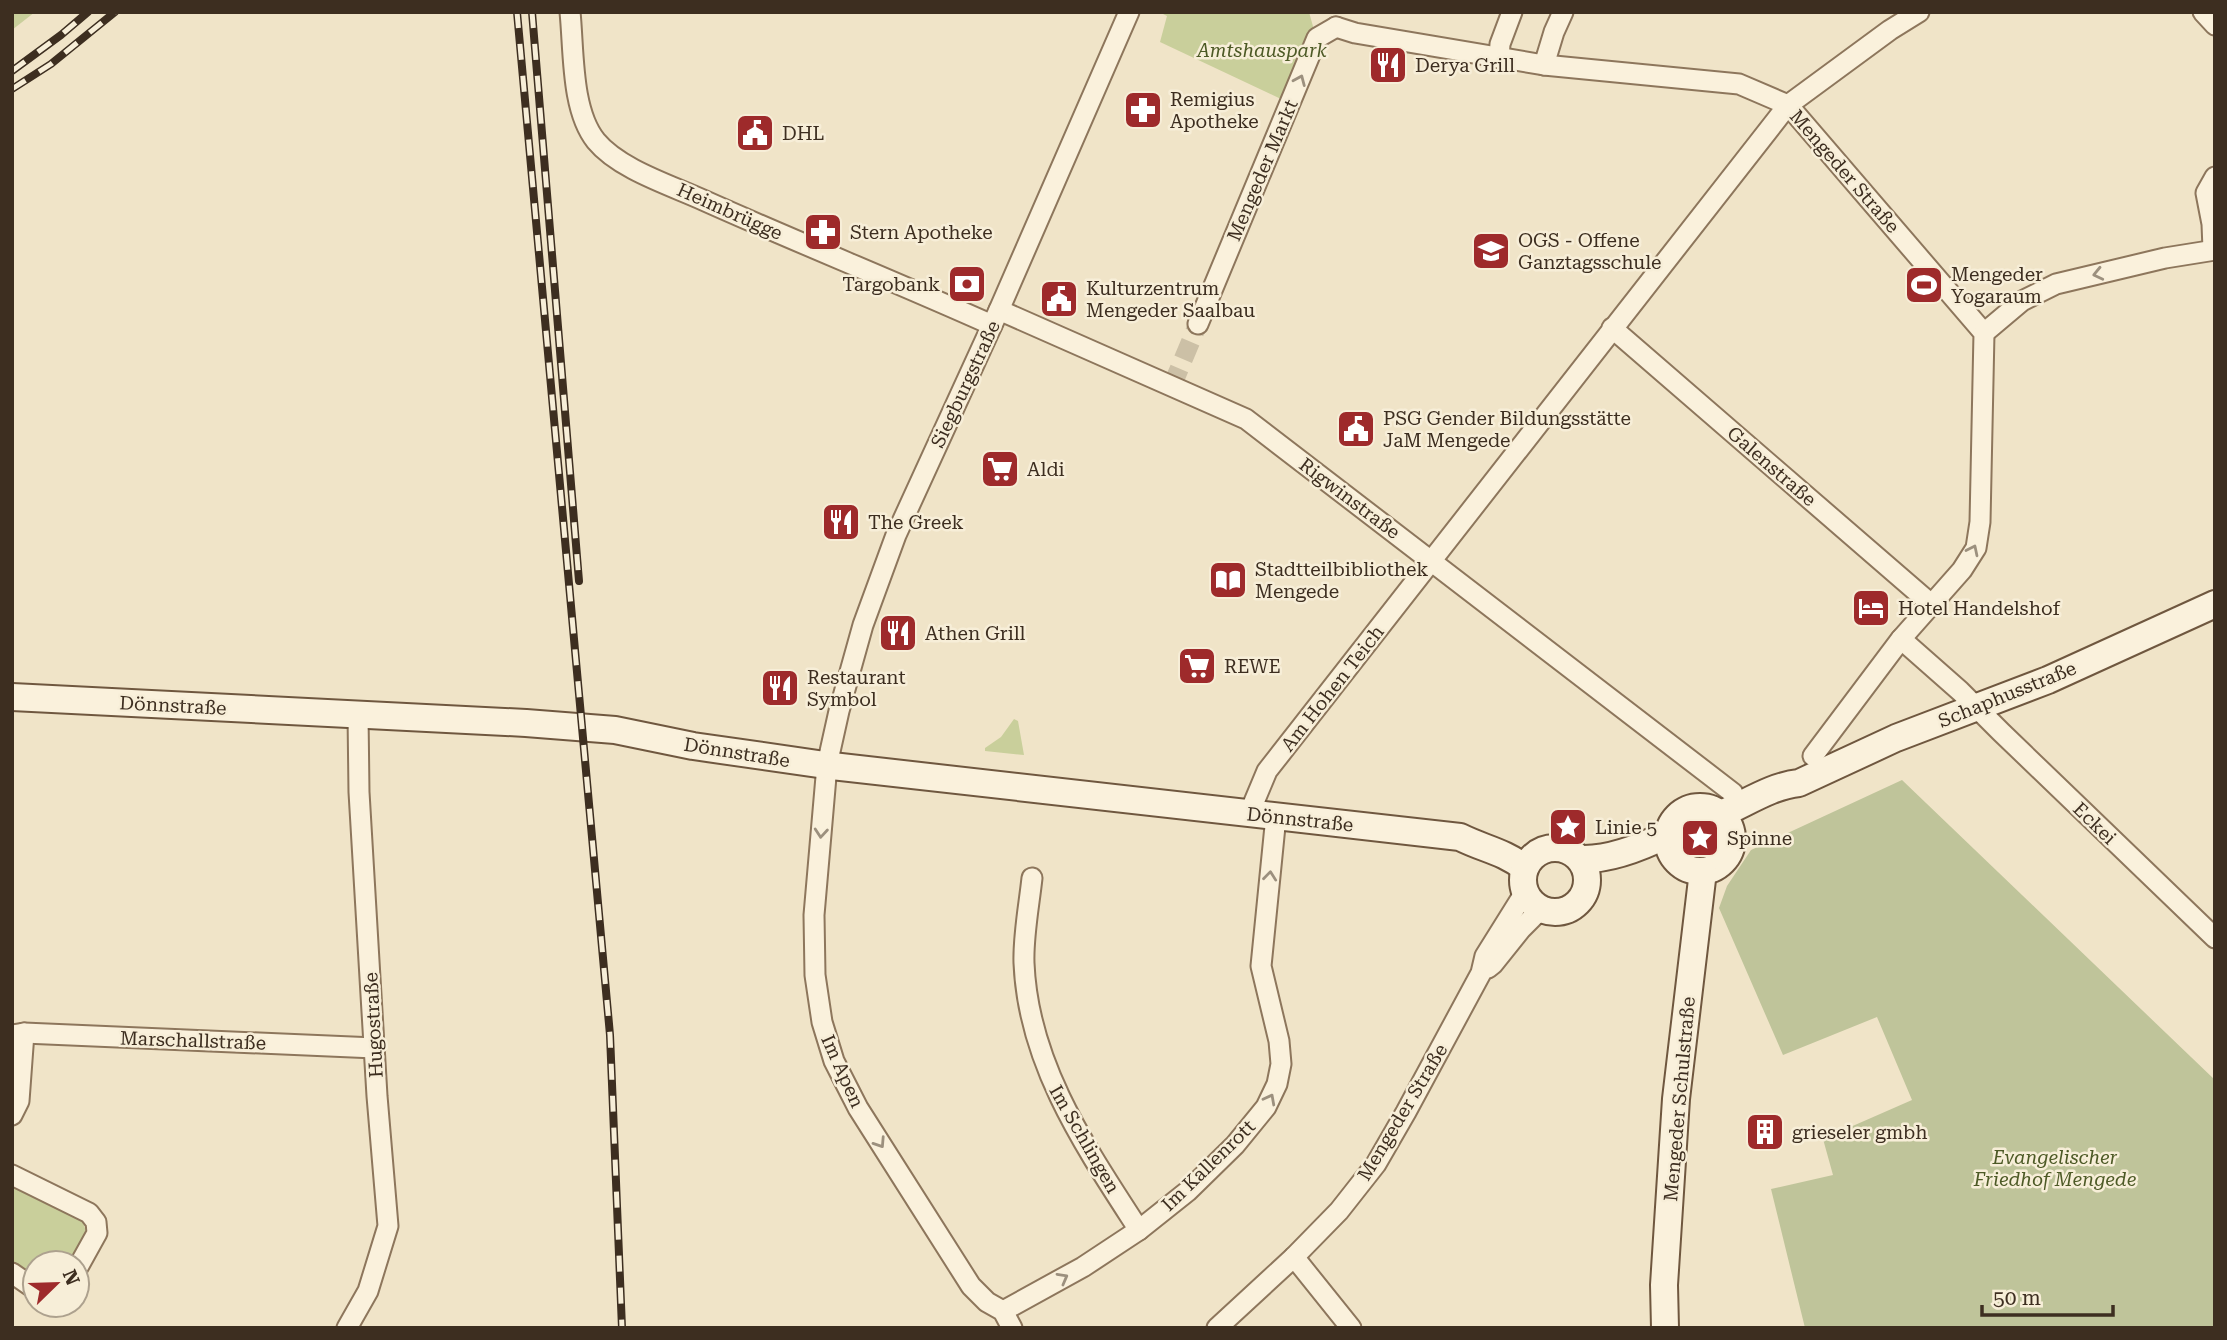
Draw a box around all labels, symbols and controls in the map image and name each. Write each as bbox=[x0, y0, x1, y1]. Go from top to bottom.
park label: Amtshauspark bbox=[1196, 39, 1328, 62]
restaurant icon: Derya Grill bbox=[1367, 44, 1409, 86]
place label: Derya Grill bbox=[1415, 54, 1515, 77]
one-way arrow bbox=[1291, 75, 1305, 87]
place label: Remigius Apotheke bbox=[1170, 88, 1259, 133]
pharmacy icon: Remigius Apotheke bbox=[1122, 89, 1164, 131]
street label: Mengeder Markt bbox=[1222, 96, 1303, 245]
street label: Mengeder Straße bbox=[1785, 105, 1904, 238]
public building icon: DHL bbox=[734, 112, 776, 154]
place label: DHL bbox=[782, 122, 824, 145]
street label: Heimbrügge bbox=[674, 178, 786, 245]
pharmacy icon: Stern Apotheke bbox=[802, 211, 844, 253]
place label: Stern Apotheke bbox=[850, 221, 993, 244]
place label: OGS - Offene Ganztagsschule bbox=[1518, 229, 1661, 274]
school or university icon: OGS - Offene Ganztagsschule bbox=[1470, 230, 1512, 272]
bank icon: Targobank bbox=[946, 263, 988, 305]
place label: Mengeder Yogaraum bbox=[1951, 263, 2043, 308]
sports icon: Mengeder Yogaraum bbox=[1903, 264, 1945, 306]
one-way arrow bbox=[2092, 265, 2104, 280]
place label: Targobank bbox=[842, 273, 940, 296]
place label: Kulturzentrum Mengeder Saalbau bbox=[1086, 277, 1255, 322]
public building icon: Kulturzentrum Mengeder Saalbau bbox=[1038, 278, 1080, 320]
street label: Siegburgstraße bbox=[926, 317, 1005, 451]
place label: PSG Gender Bildungsstätte JaM Mengede bbox=[1383, 407, 1631, 452]
public building icon: PSG Gender Bildungsstätte JaM Mengede bbox=[1335, 408, 1377, 450]
street label: Galenstraße bbox=[1723, 422, 1821, 511]
supermarket icon: Aldi bbox=[979, 448, 1021, 490]
street label: Rigwinstraße bbox=[1295, 453, 1405, 544]
place label: Aldi bbox=[1027, 458, 1065, 481]
restaurant icon: The Greek bbox=[820, 501, 862, 543]
place label: The Greek bbox=[868, 511, 964, 534]
one-way arrow bbox=[1965, 545, 1979, 557]
place label: Stadtteilbibliothek Mengede bbox=[1255, 558, 1428, 603]
library icon: Stadtteilbibliothek Mengede bbox=[1207, 559, 1249, 601]
hotel icon: Hotel Handelshof bbox=[1850, 587, 1892, 629]
place label: Hotel Handelshof bbox=[1898, 597, 2060, 620]
restaurant icon: Athen Grill bbox=[877, 612, 919, 654]
street label: Am Hohen Teich bbox=[1276, 621, 1389, 756]
place label: Athen Grill bbox=[925, 622, 1026, 645]
supermarket icon: REWE bbox=[1176, 645, 1218, 687]
place label: REWE bbox=[1224, 655, 1281, 678]
street label: Schaphusstraße bbox=[1935, 656, 2080, 733]
place label: Restaurant Symbol bbox=[807, 666, 906, 711]
restaurant icon: Restaurant Symbol bbox=[759, 667, 801, 709]
street label: Dönnstraße bbox=[119, 691, 227, 720]
street label: Dönnstraße bbox=[682, 733, 792, 772]
street label: Eckei bbox=[2068, 797, 2121, 849]
street label: Dönnstraße bbox=[1245, 802, 1354, 837]
place icon: Linie 5 bbox=[1547, 806, 1589, 848]
place label: Linie 5 bbox=[1595, 816, 1657, 839]
place icon: Spinne bbox=[1679, 817, 1721, 859]
place label: Spinne bbox=[1727, 827, 1792, 850]
one-way arrow bbox=[814, 828, 829, 839]
one-way arrow bbox=[1262, 870, 1277, 881]
street label: Hugostraße bbox=[359, 971, 388, 1078]
street label: Mengeder Schulstraße bbox=[1659, 996, 1700, 1202]
street label: Marschallstraße bbox=[120, 1026, 266, 1055]
street label: Im Apen bbox=[816, 1031, 869, 1111]
street label: Mengeder Straße bbox=[1352, 1040, 1452, 1185]
street label: Im Schlingen bbox=[1044, 1081, 1125, 1197]
one-way arrow bbox=[1261, 1093, 1275, 1106]
building icon: grieseler gmbh bbox=[1744, 1111, 1786, 1153]
street label: Im Kallenrott bbox=[1157, 1115, 1260, 1216]
place label: grieseler gmbh bbox=[1792, 1121, 1928, 1144]
one-way arrow bbox=[872, 1136, 885, 1149]
park label: Evangelischer Friedhof Mengede bbox=[1973, 1146, 2137, 1191]
north arrow bbox=[21, 1249, 91, 1319]
text: N bbox=[58, 1266, 85, 1289]
one-way arrow bbox=[1056, 1273, 1068, 1286]
scale bar bbox=[1982, 1274, 2113, 1318]
text: 50 m bbox=[1993, 1286, 2041, 1310]

